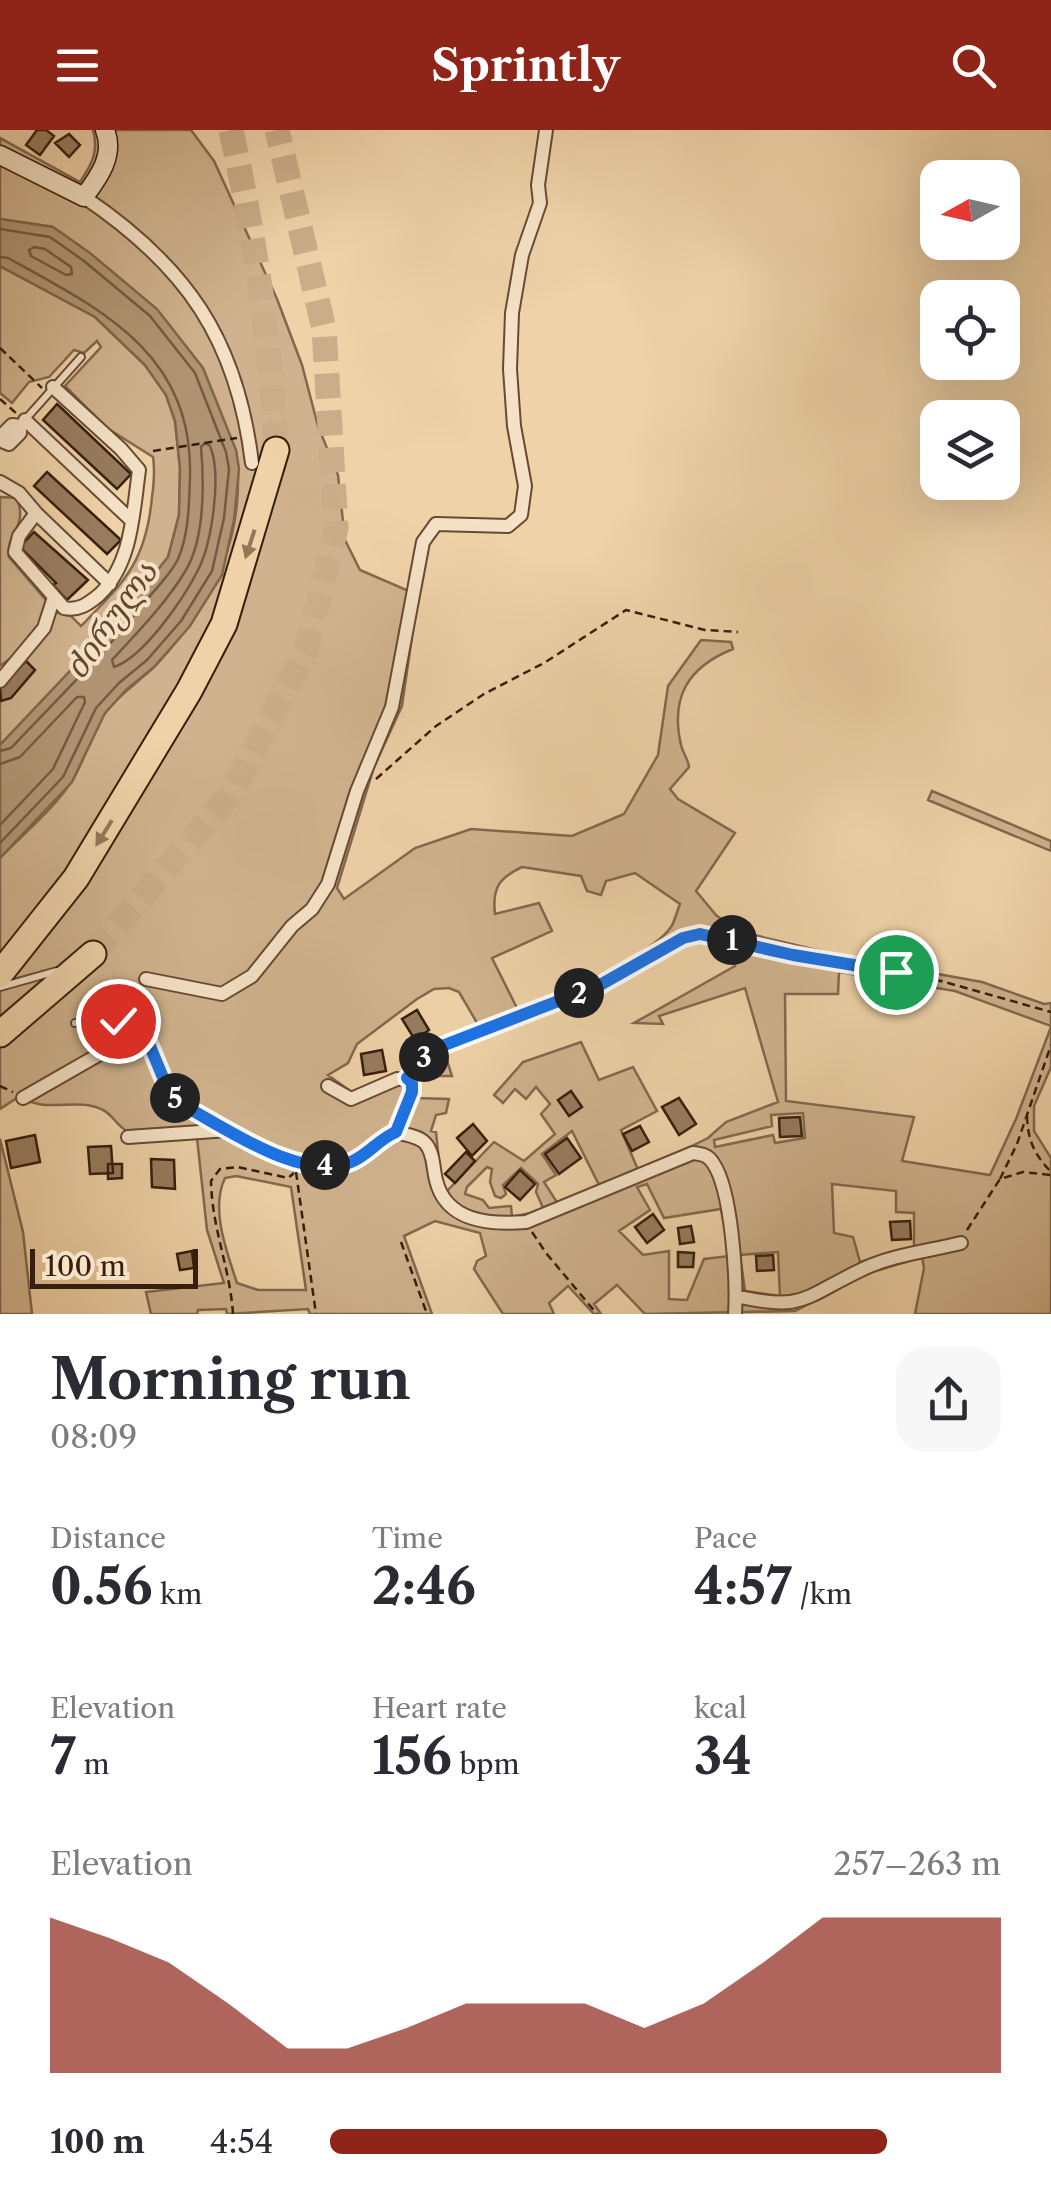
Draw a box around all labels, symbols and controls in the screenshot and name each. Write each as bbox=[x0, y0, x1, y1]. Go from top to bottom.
text: Sprintly bbox=[431, 37, 620, 93]
icon: menu bbox=[50, 38, 105, 93]
icon: search bbox=[946, 38, 1001, 93]
north arrow bbox=[920, 160, 1020, 260]
map controls bbox=[920, 160, 1020, 500]
button: locate bbox=[920, 280, 1020, 380]
button: layers bbox=[920, 400, 1020, 500]
one-way arrow bbox=[241, 529, 256, 559]
water label: ძირულა bbox=[56, 553, 166, 686]
one-way arrow bbox=[96, 819, 114, 847]
pin: 1 bbox=[707, 915, 757, 965]
text: 1 bbox=[726, 923, 738, 957]
pin bbox=[854, 930, 939, 1015]
icon: arrive bbox=[869, 945, 924, 1000]
pin: 2 bbox=[554, 968, 604, 1018]
text: 2 bbox=[571, 976, 587, 1010]
pin bbox=[76, 979, 161, 1064]
icon: check bbox=[91, 994, 146, 1049]
pin: 3 bbox=[399, 1032, 449, 1082]
text: 3 bbox=[416, 1040, 432, 1074]
pin: 5 bbox=[150, 1073, 200, 1123]
text: 5 bbox=[167, 1081, 183, 1115]
pin: 4 bbox=[300, 1140, 350, 1190]
text: 4 bbox=[317, 1148, 333, 1182]
scale bar bbox=[30, 1244, 198, 1288]
text: 100 m bbox=[45, 1249, 126, 1283]
text: Morning run bbox=[50, 1346, 411, 1413]
button: share bbox=[896, 1347, 1001, 1452]
text: 08:09 bbox=[50, 1417, 137, 1456]
text: Distance bbox=[50, 1521, 166, 1555]
text: Time bbox=[372, 1521, 443, 1555]
text: Pace bbox=[694, 1521, 757, 1555]
text: 0.56 bbox=[50, 1555, 153, 1617]
text: 2:46 bbox=[372, 1555, 476, 1617]
text: 4:57 bbox=[694, 1555, 792, 1617]
text: km bbox=[153, 1577, 202, 1611]
text: /km bbox=[792, 1577, 852, 1611]
text: Elevation bbox=[50, 1691, 175, 1725]
text: Heart rate bbox=[372, 1691, 507, 1725]
text: kcal bbox=[694, 1691, 747, 1725]
text: 7 bbox=[50, 1725, 76, 1787]
text: 156 bbox=[372, 1725, 452, 1787]
text: 34 bbox=[694, 1725, 752, 1787]
text: m bbox=[76, 1747, 110, 1781]
text: bpm bbox=[452, 1747, 520, 1781]
text: Elevation bbox=[50, 1844, 193, 1883]
text: 257–263 m bbox=[833, 1844, 1001, 1883]
text: 100 m bbox=[50, 2122, 145, 2161]
text: 4:54 bbox=[210, 2122, 273, 2161]

